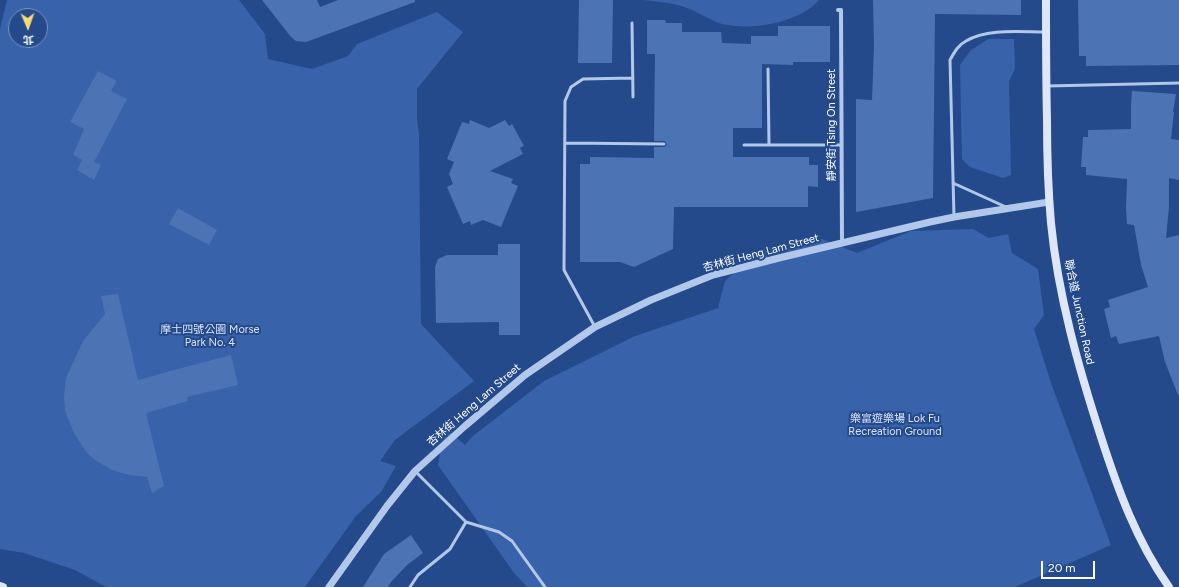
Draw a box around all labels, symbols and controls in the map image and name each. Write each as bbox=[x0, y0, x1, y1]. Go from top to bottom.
north arrow bbox=[8, 8, 48, 48]
text: 北 bbox=[23, 33, 34, 46]
street label: 靜安街 Tsing On Street bbox=[825, 69, 839, 181]
street label: 杏林街 Heng Lam Street bbox=[702, 231, 820, 275]
street label: 聯合道 Junction Road bbox=[1061, 258, 1097, 366]
park label: 摩士四號公園 Morse Park No. 4 bbox=[160, 323, 260, 349]
street label: 杏林街 Heng Lam Street bbox=[425, 361, 523, 449]
park label: 樂富遊樂場 Lok Fu Recreation Ground bbox=[848, 412, 942, 438]
scale bar bbox=[1043, 553, 1097, 579]
text: 20 m bbox=[1048, 561, 1076, 575]

